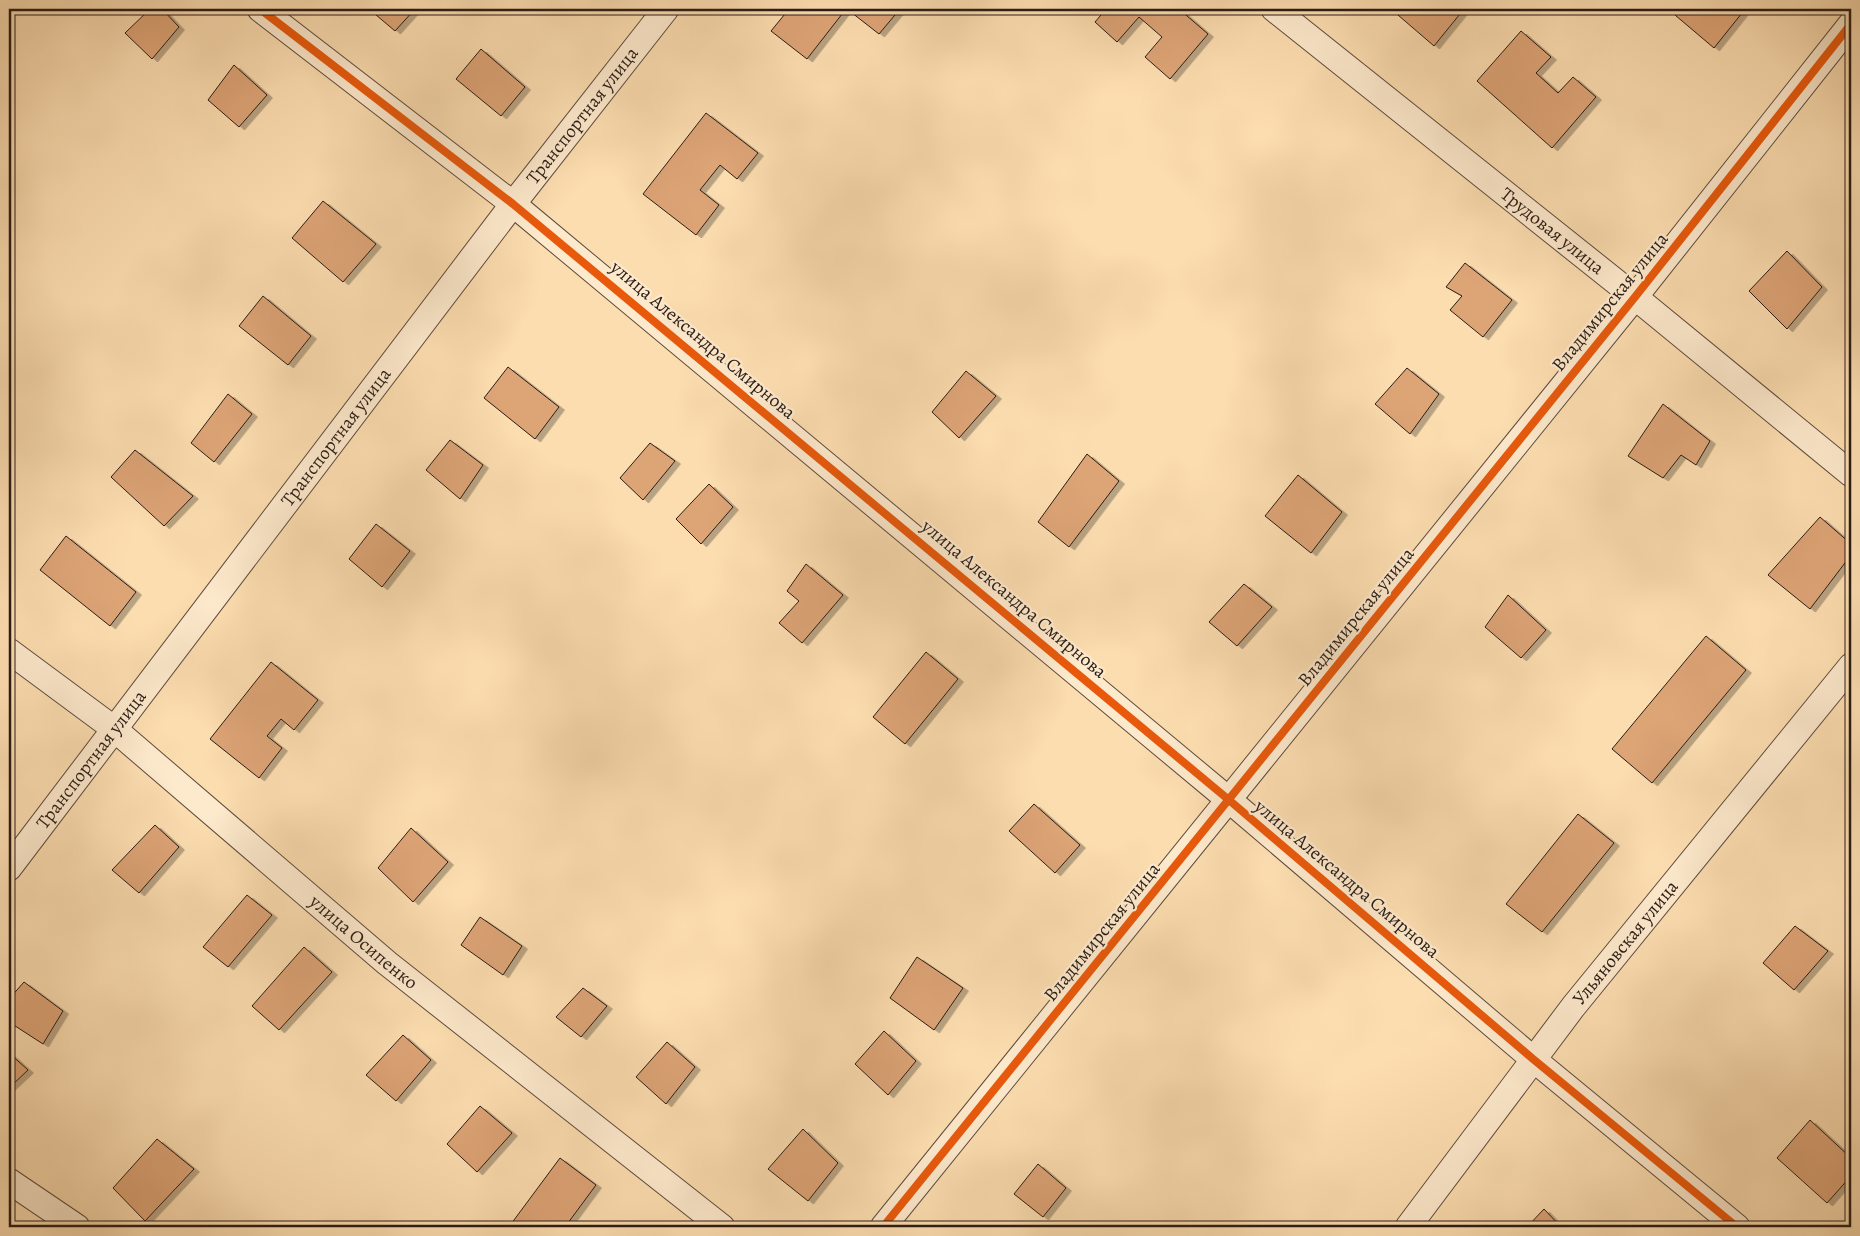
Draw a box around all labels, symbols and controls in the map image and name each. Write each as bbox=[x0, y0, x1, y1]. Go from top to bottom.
street label: Транспортная улица bbox=[520, 41, 645, 190]
street label: Трудовая улица bbox=[1495, 181, 1610, 281]
street label: Владимирская улица bbox=[1546, 227, 1674, 377]
street label: улица Александра Смирнова bbox=[604, 254, 801, 425]
street label: Транспортная улица bbox=[275, 362, 397, 512]
street label: улица Александра Смирнова bbox=[915, 513, 1112, 684]
street label: Владимирская улица bbox=[1292, 542, 1420, 692]
street label: Транспортная улица bbox=[30, 685, 153, 834]
street label: улица Александра Смирнова bbox=[1248, 793, 1445, 964]
street label: Владимирская улица bbox=[1038, 857, 1166, 1007]
street label: Ульяновская улица bbox=[1567, 874, 1684, 1011]
street label: улица Осипенко bbox=[303, 888, 423, 995]

